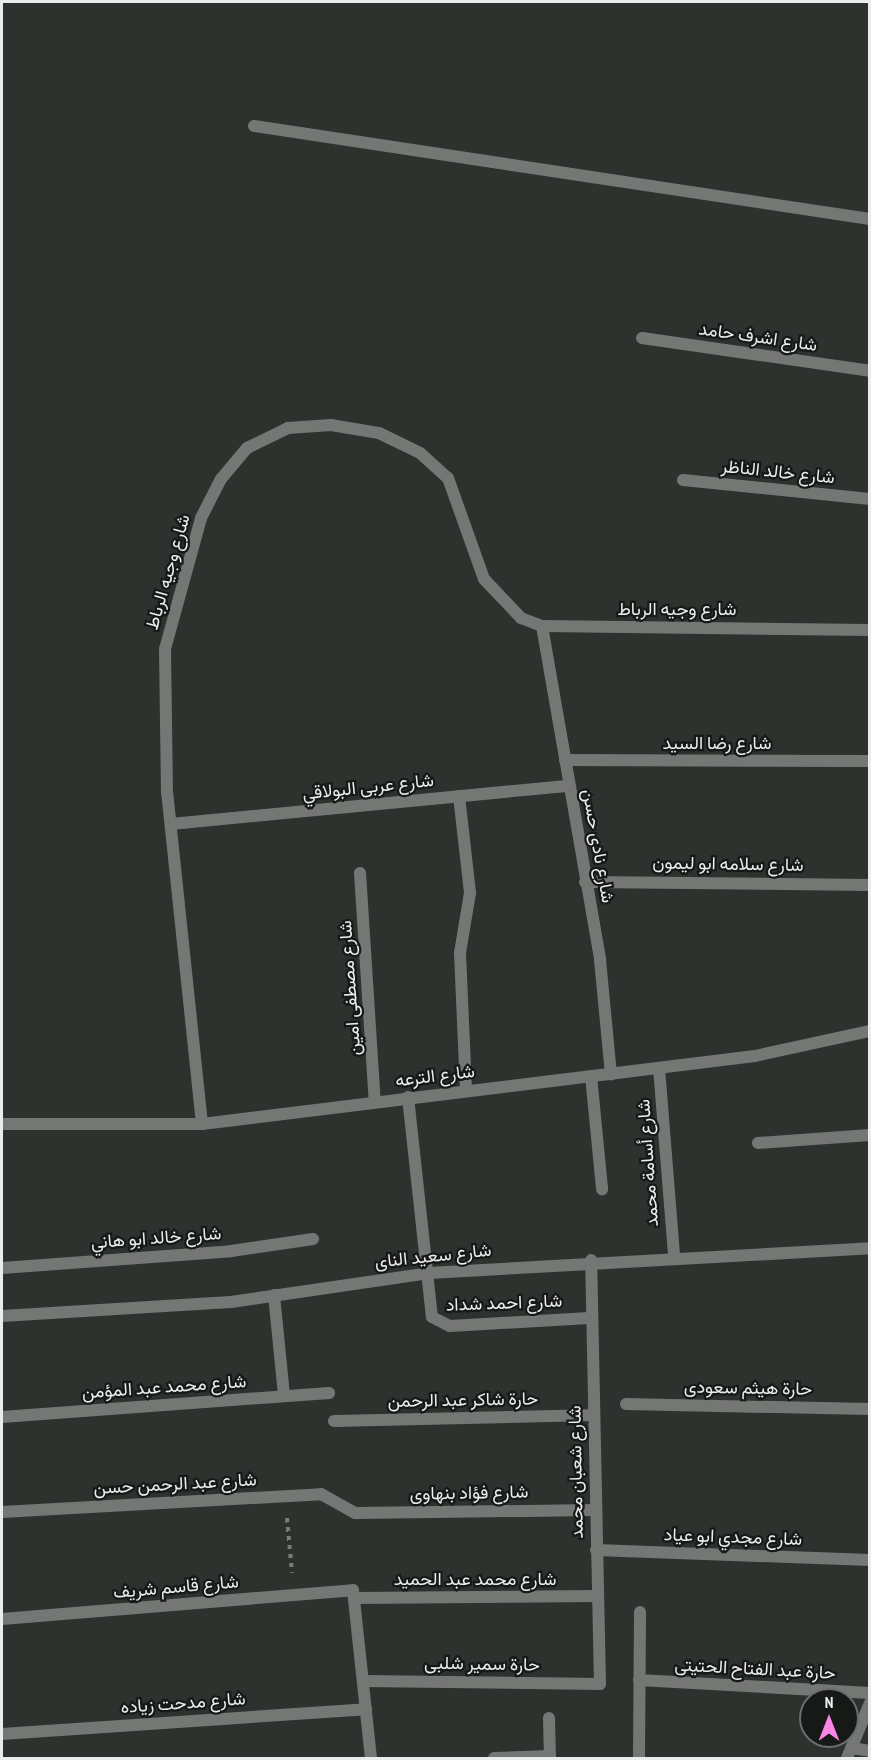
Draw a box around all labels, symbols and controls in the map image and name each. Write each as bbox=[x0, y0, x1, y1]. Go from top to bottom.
street label: شارع اشرف حامد bbox=[697, 318, 819, 356]
street label: شارع خالد الناظر bbox=[720, 455, 836, 489]
street label: شارع وجيه الرباط bbox=[141, 512, 195, 632]
street label: شارع وجيه الرباط bbox=[618, 598, 736, 620]
street label: شارع رضا السيد bbox=[662, 732, 772, 754]
street label: شارع عربى البولاقي bbox=[301, 769, 435, 805]
street label: شارع نادى حسن bbox=[577, 787, 619, 905]
street label: شارع سلامه ابو ليمون bbox=[652, 852, 804, 876]
street label: شارع مصطفى امين bbox=[334, 920, 366, 1056]
street label: شارع الترعه bbox=[394, 1060, 476, 1092]
street label: شارع أسامة محمد bbox=[633, 1099, 663, 1227]
street label: شارع خالد ابو هاني bbox=[90, 1223, 222, 1253]
street label: شارع سعيد الناى bbox=[374, 1239, 492, 1273]
street label: شارع احمد شداد bbox=[445, 1290, 563, 1316]
street label: شارع محمد عبد المؤمن bbox=[81, 1370, 247, 1404]
street label: حارة هيثم سعودى bbox=[684, 1376, 812, 1400]
street label: حارة شاكر عبد الرحمن bbox=[387, 1388, 539, 1412]
street label: شارع شعبان محمد bbox=[564, 1405, 588, 1539]
street label: شارع عبد الرحمن حسن bbox=[93, 1469, 257, 1499]
street label: شارع فؤاد بنهاوى bbox=[410, 1481, 528, 1505]
street label: شارع مجدي ابو عياد bbox=[663, 1524, 803, 1550]
street label: شارع محمد عبد الحميد bbox=[394, 1568, 556, 1590]
street label: شارع قاسم شريف bbox=[112, 1571, 240, 1603]
street label: حارة سمير شلبى bbox=[424, 1652, 540, 1676]
street label: حارة عبد الفتاح الحتيتى bbox=[674, 1654, 836, 1684]
street label: شارع مدحت زياده bbox=[120, 1688, 246, 1718]
north arrow bbox=[799, 1688, 859, 1748]
text: N bbox=[825, 1692, 833, 1712]

